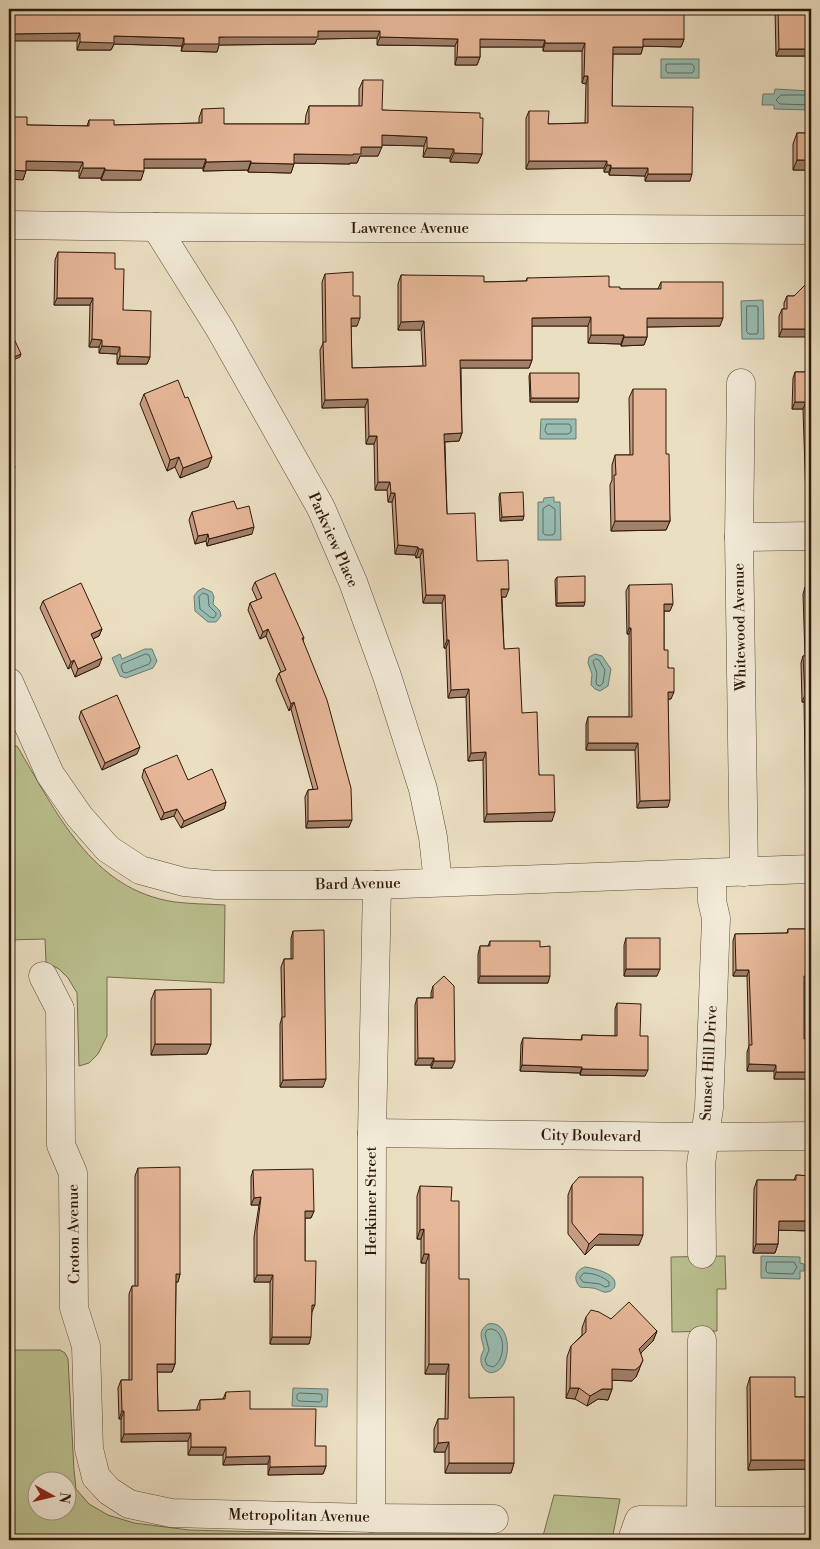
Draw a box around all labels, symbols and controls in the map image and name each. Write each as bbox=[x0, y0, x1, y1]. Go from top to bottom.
street label: Lawrence Avenue bbox=[351, 219, 469, 238]
street label: Parkview Place bbox=[304, 490, 362, 590]
street label: Whitewood Avenue bbox=[729, 563, 751, 692]
street label: Bard Avenue bbox=[314, 874, 401, 894]
street label: Sunset Hill Drive bbox=[696, 1005, 722, 1121]
street label: City Boulevard bbox=[541, 1126, 642, 1146]
street label: Herkimer Street bbox=[362, 1145, 381, 1256]
street label: Croton Avenue bbox=[64, 1184, 84, 1284]
north arrow bbox=[28, 1472, 78, 1522]
text: N bbox=[54, 1491, 74, 1504]
street label: Metropolitan Avenue bbox=[228, 1505, 370, 1527]

